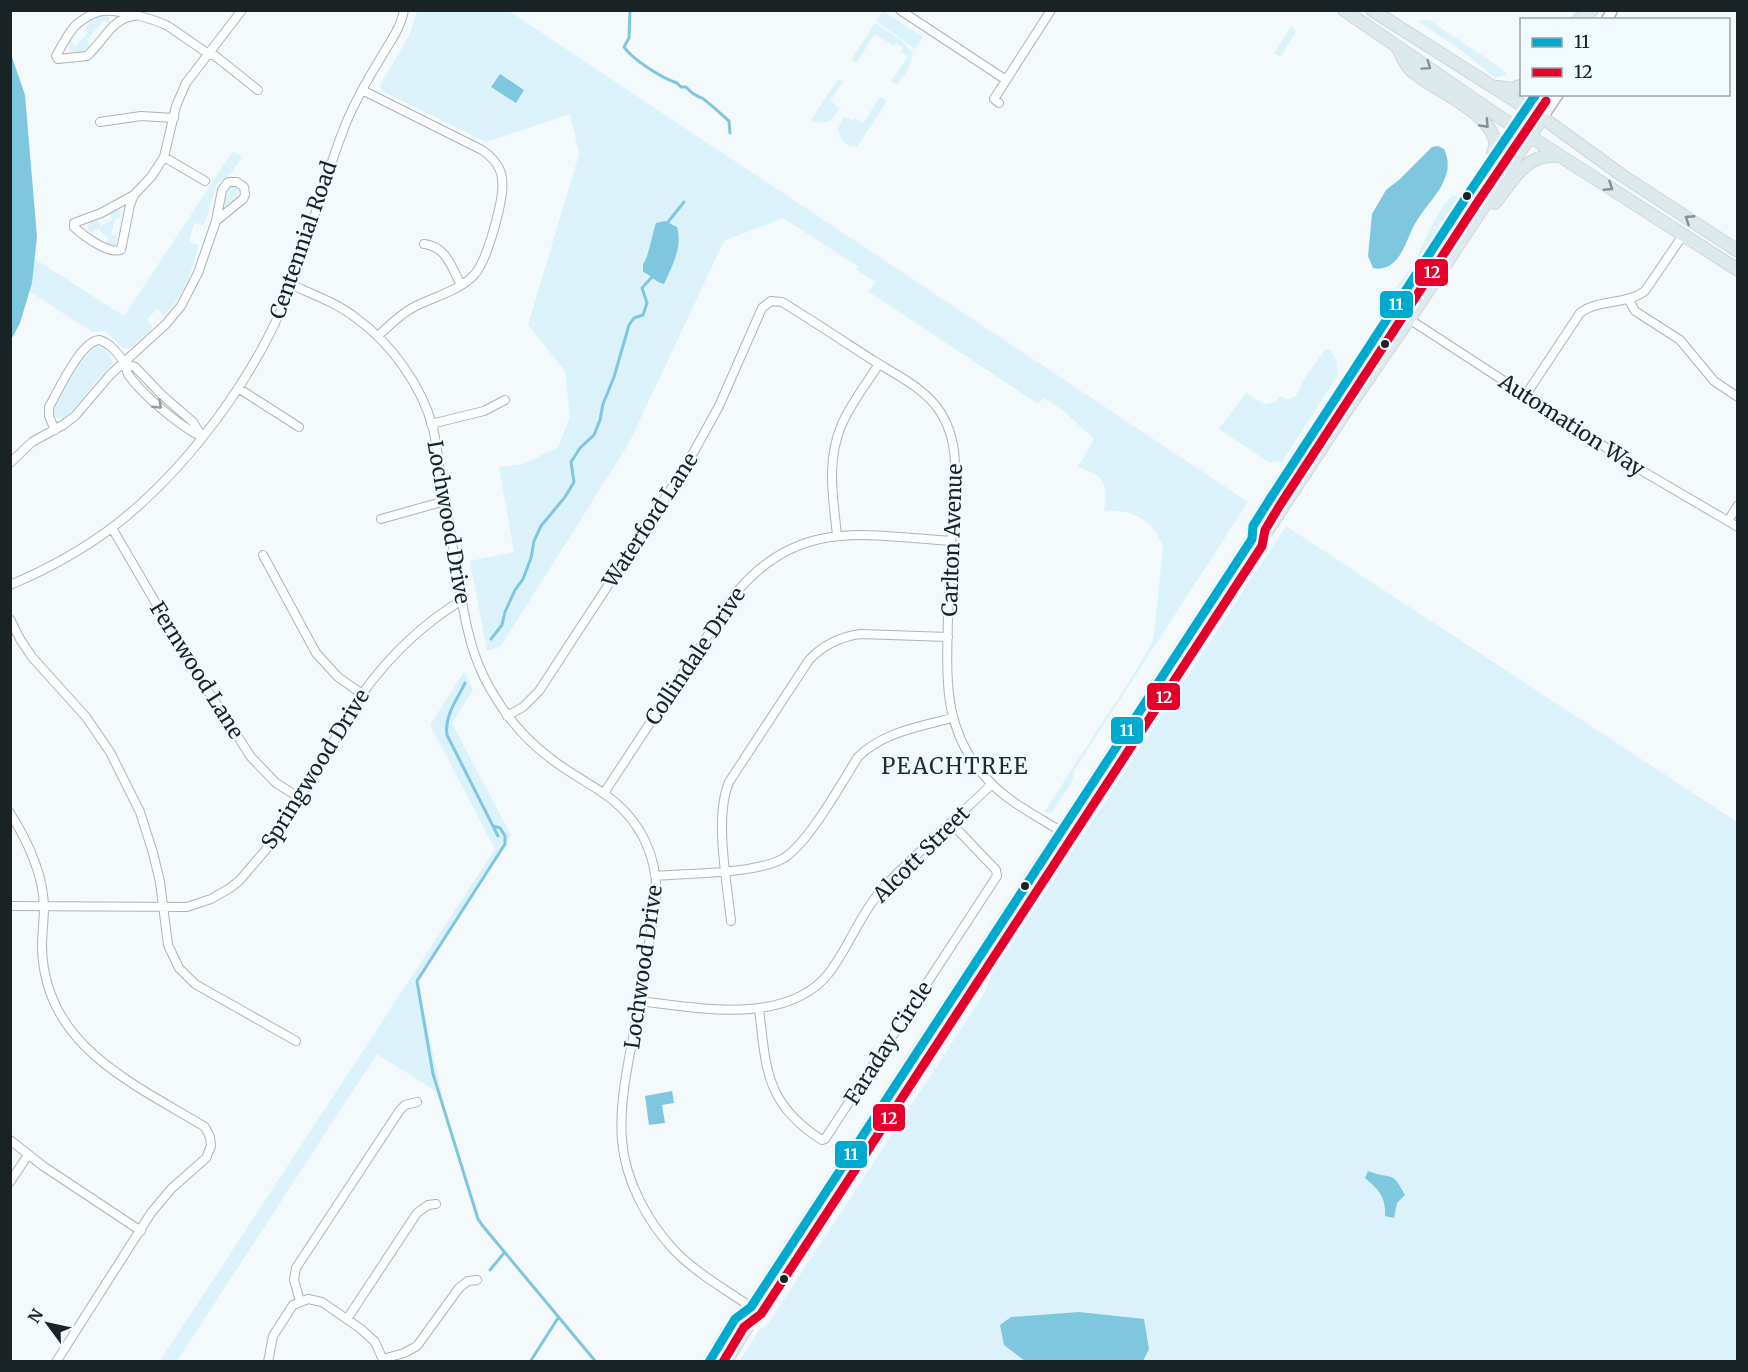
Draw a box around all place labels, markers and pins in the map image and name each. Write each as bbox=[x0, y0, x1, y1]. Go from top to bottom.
unlabelled marker bbox=[1461, 190, 1473, 202]
unlabelled marker bbox=[1379, 338, 1391, 350]
unlabelled marker bbox=[1019, 880, 1031, 892]
unlabelled marker bbox=[778, 1273, 790, 1285]

